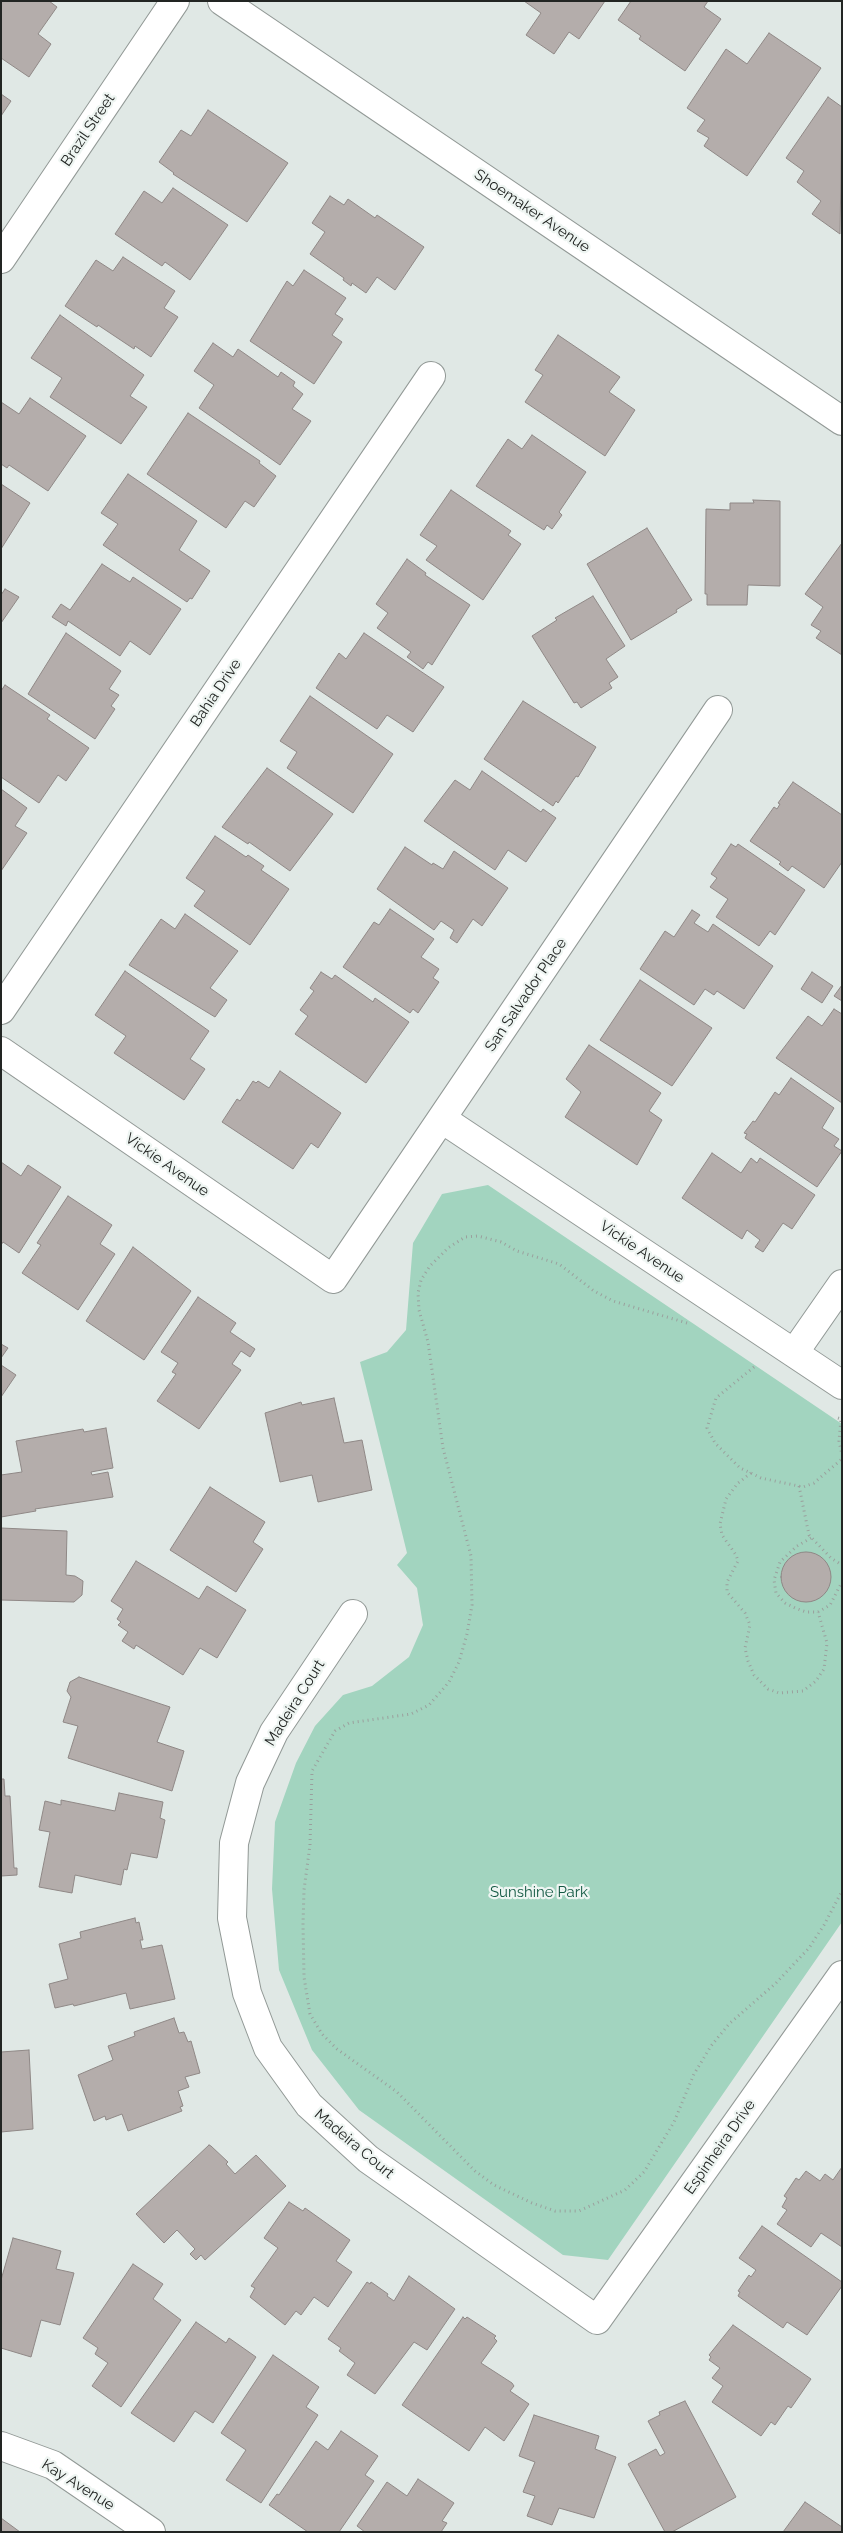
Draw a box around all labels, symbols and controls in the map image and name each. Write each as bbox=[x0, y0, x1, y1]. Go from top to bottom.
street label: Brazil Street bbox=[57, 90, 119, 170]
street label: Shoemaker Avenue bbox=[471, 166, 593, 256]
street label: Bahia Drive bbox=[187, 656, 245, 730]
street label: San Salvador Place bbox=[481, 935, 571, 1055]
street label: Vickie Avenue bbox=[122, 1129, 212, 1201]
street label: Vickie Avenue bbox=[596, 1217, 688, 1287]
street label: Madeira Court bbox=[261, 1657, 329, 1749]
park label: Sunshine Park bbox=[490, 1883, 588, 1901]
street label: Espinheira Drive bbox=[681, 2096, 759, 2198]
street label: Madeira Court bbox=[311, 2106, 397, 2182]
street label: Kay Avenue bbox=[38, 2456, 118, 2514]

